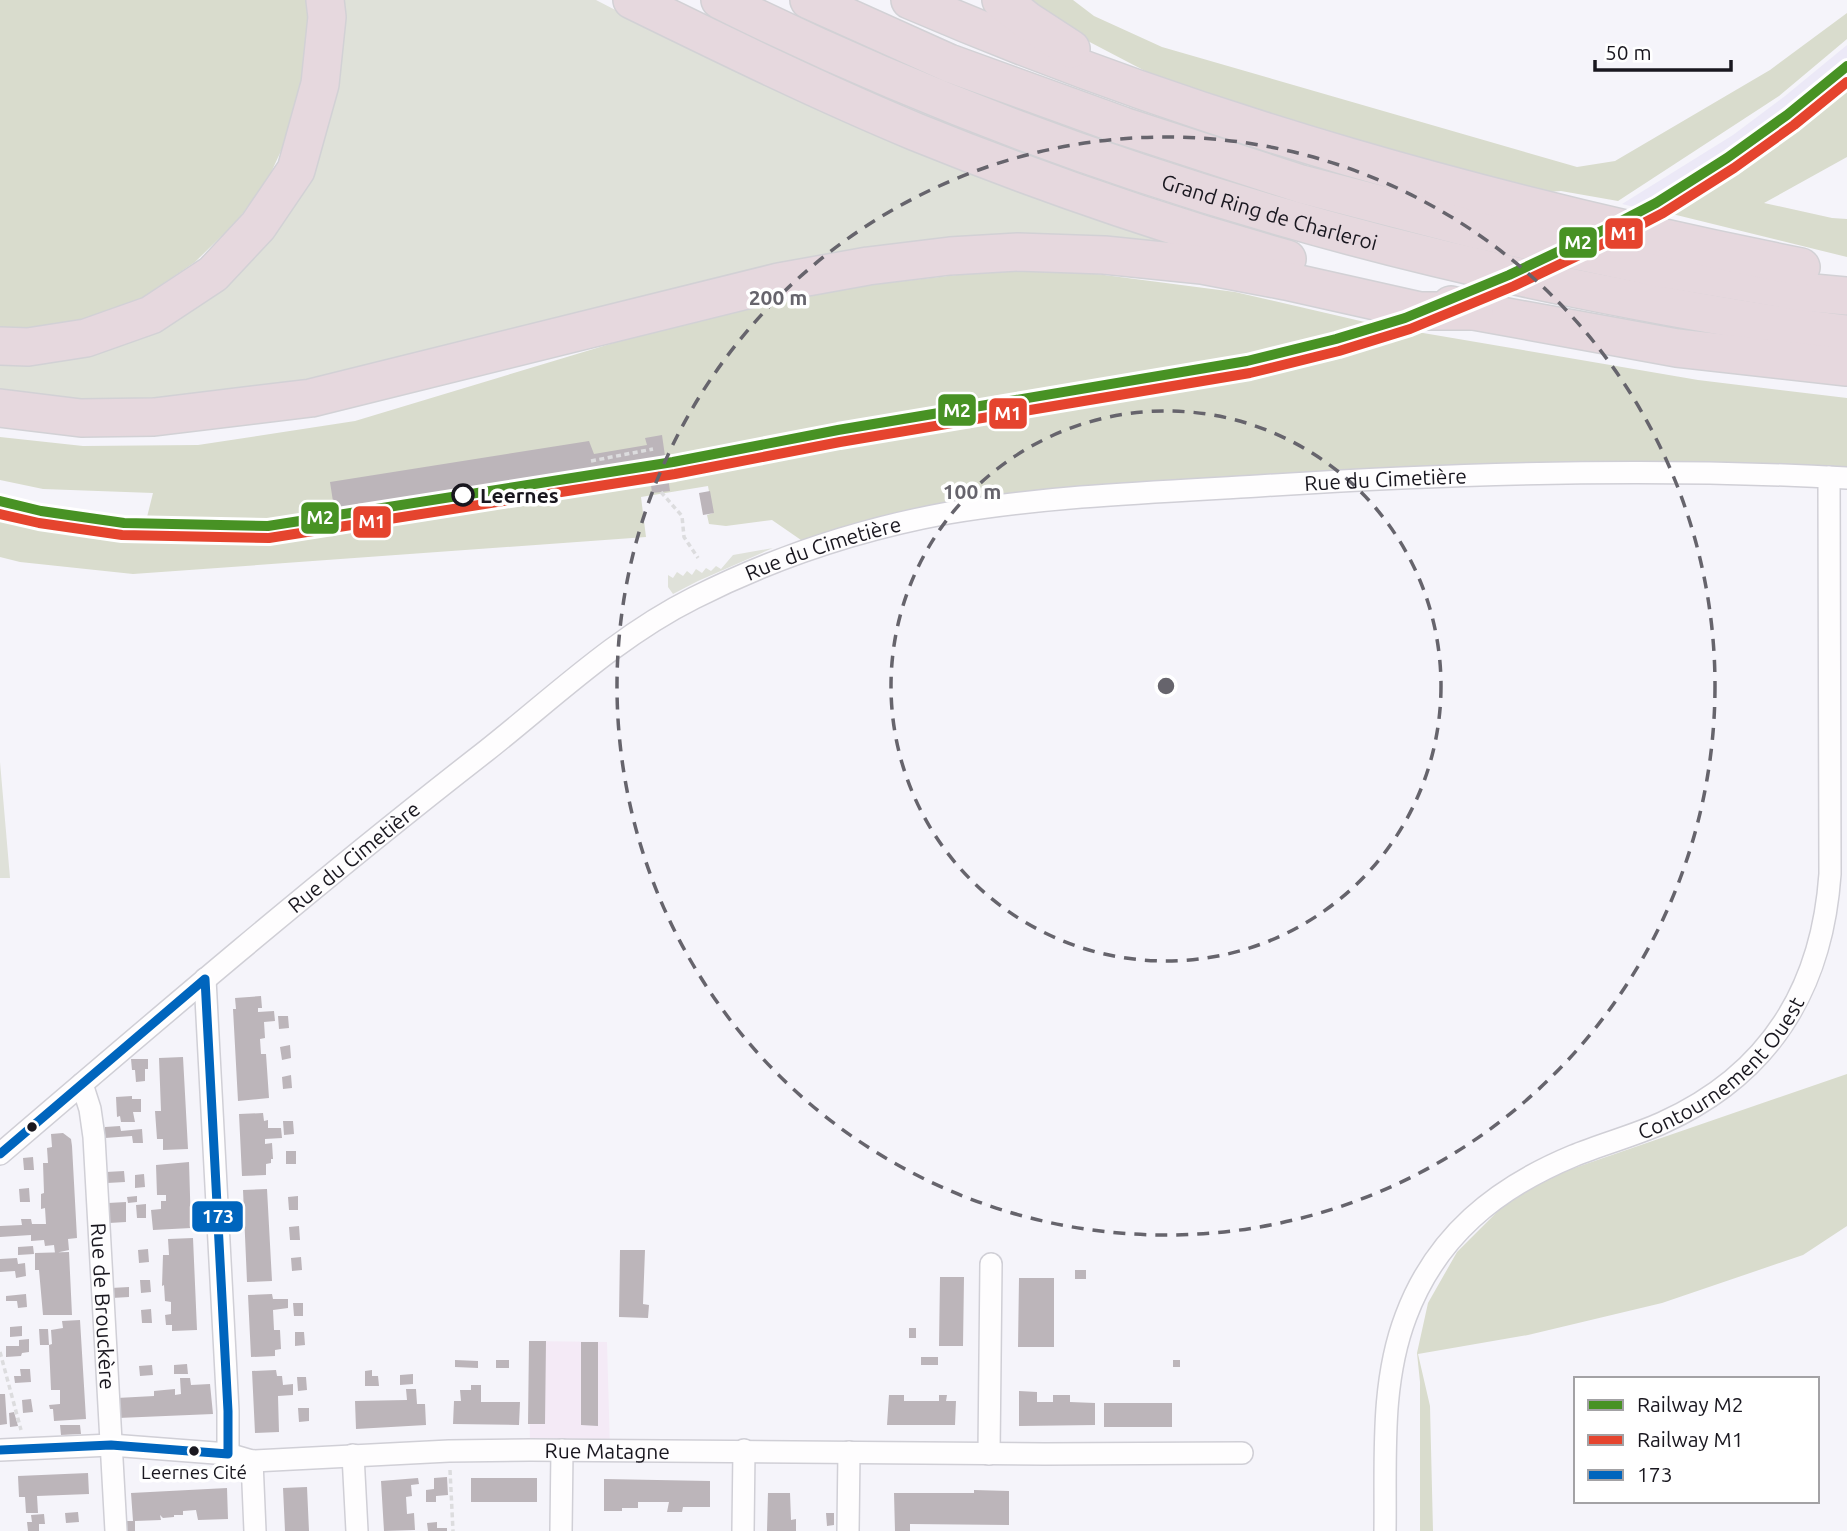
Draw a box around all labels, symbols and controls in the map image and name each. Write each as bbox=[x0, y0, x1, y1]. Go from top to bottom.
scale bar bbox=[1595, 28, 1731, 72]
text: 50 m bbox=[1605, 40, 1652, 64]
street label: Grand Ring de Charleroi bbox=[1159, 169, 1380, 255]
line badge: M1 bbox=[1604, 217, 1644, 250]
text: M1 bbox=[1610, 222, 1638, 244]
line badge: M2 bbox=[1558, 226, 1598, 259]
text: M2 bbox=[1564, 231, 1592, 253]
text: 200 m bbox=[749, 285, 807, 309]
line badge: M2 bbox=[937, 393, 977, 427]
line badge: M1 bbox=[988, 397, 1028, 430]
text: M2 bbox=[943, 399, 971, 421]
text: M1 bbox=[994, 402, 1022, 424]
street label: Rue du Cimetière bbox=[1304, 463, 1467, 495]
text: 100 m bbox=[943, 479, 1001, 503]
place label: Leernes bbox=[480, 483, 559, 507]
marker: Leernes bbox=[452, 484, 474, 506]
line badge: M2 bbox=[300, 501, 340, 535]
line badge: M1 bbox=[352, 505, 392, 539]
text: M2 bbox=[306, 506, 334, 528]
text: M1 bbox=[358, 510, 386, 532]
street label: Rue du Cimetière bbox=[741, 511, 903, 585]
centre of rings bbox=[1154, 674, 1178, 698]
street label: Rue du Cimetière bbox=[283, 796, 424, 917]
street label: Contournement Ouest bbox=[1634, 993, 1808, 1144]
unlabelled marker bbox=[25, 1120, 39, 1134]
line badge: 173 bbox=[191, 1200, 244, 1233]
text: 173 bbox=[202, 1205, 234, 1227]
street label: Rue de Brouckère bbox=[87, 1222, 120, 1390]
legend bbox=[1574, 1377, 1819, 1503]
text: Railway M2 bbox=[1637, 1392, 1744, 1416]
text: Railway M1 bbox=[1637, 1427, 1744, 1451]
street label: Rue Matagne bbox=[545, 1438, 670, 1463]
marker: Leernes Cité bbox=[187, 1444, 201, 1458]
place label: Leernes Cité bbox=[141, 1461, 247, 1483]
text: 173 bbox=[1637, 1462, 1673, 1486]

